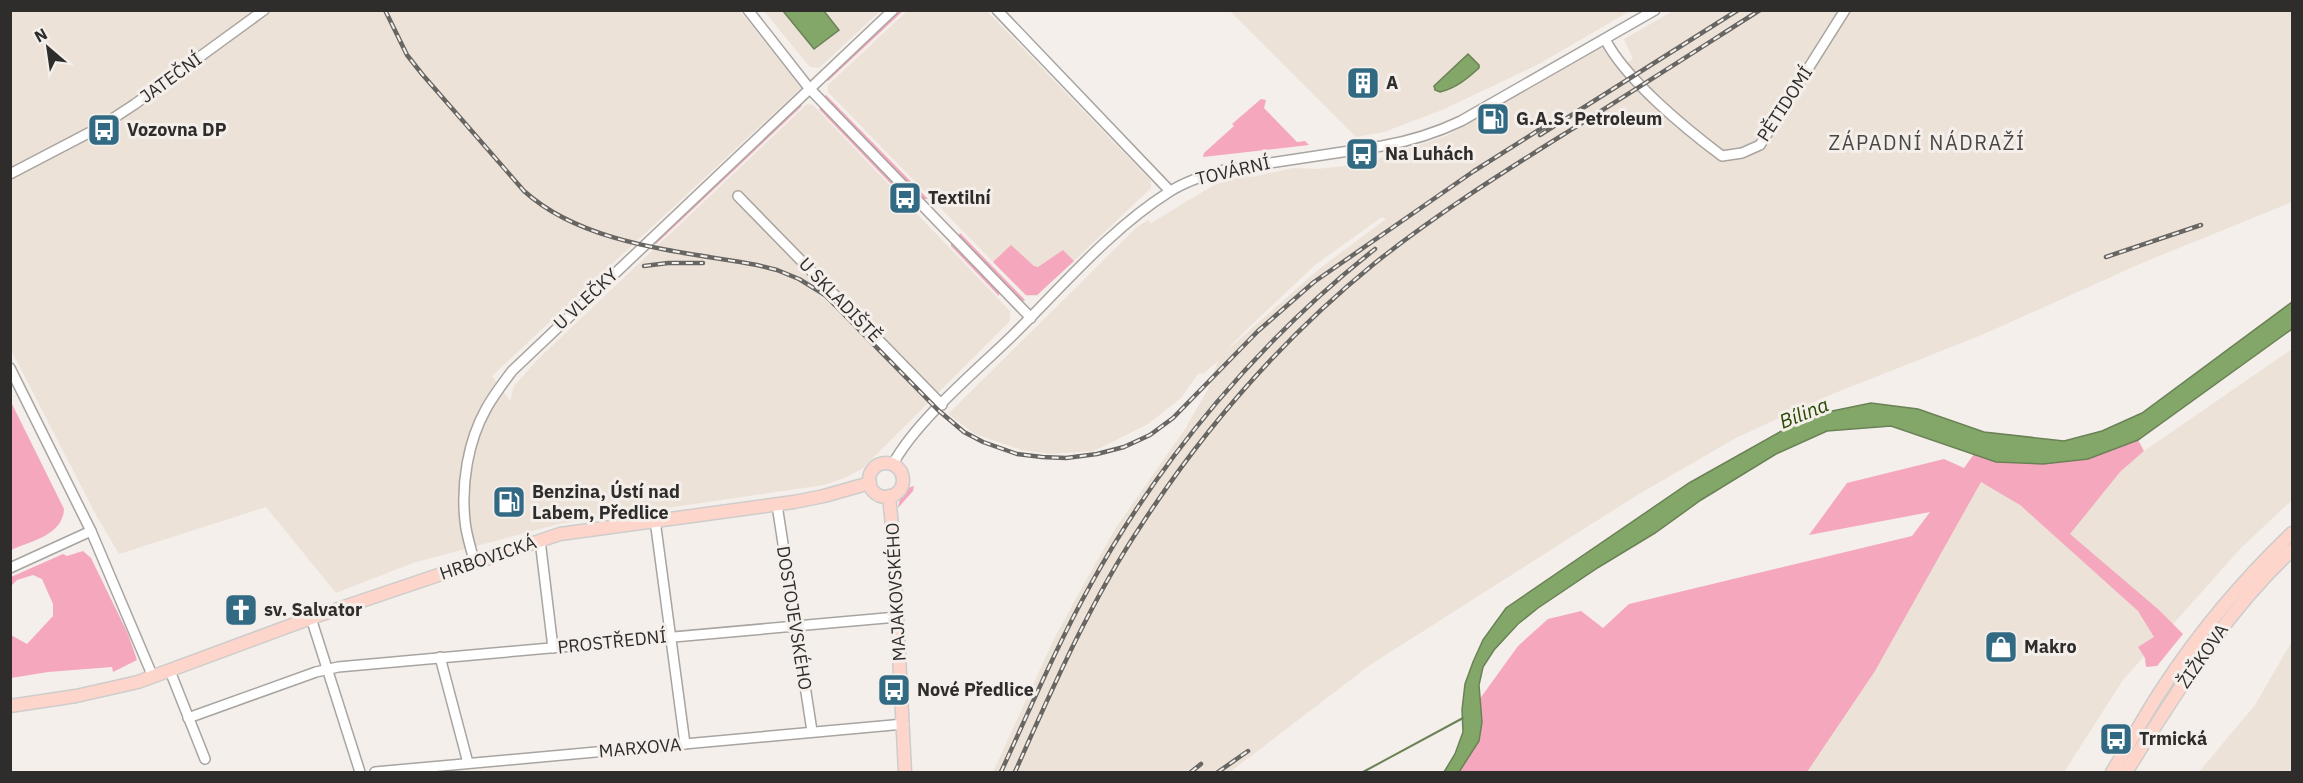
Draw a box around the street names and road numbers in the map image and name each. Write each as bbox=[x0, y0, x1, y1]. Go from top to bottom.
street label: JATEČNÍ bbox=[134, 47, 206, 108]
street label: PĚTIDOMÍ bbox=[1752, 62, 1817, 146]
street label: TOVÁRNÍ bbox=[1193, 151, 1272, 190]
street label: U SKLADIŠTĚ bbox=[794, 252, 887, 347]
street label: U VLEČKY bbox=[548, 262, 623, 334]
street label: MAJAKOVSKÉHO bbox=[880, 522, 911, 662]
street label: HRBOVICKÁ bbox=[436, 530, 540, 585]
street label: DOSTOJEVSKÉHO bbox=[772, 544, 817, 692]
street label: ŽIŽKOVA bbox=[2172, 619, 2233, 692]
street label: PROSTŘEDNÍ bbox=[556, 624, 668, 659]
street label: MARXOVA bbox=[598, 732, 683, 763]

